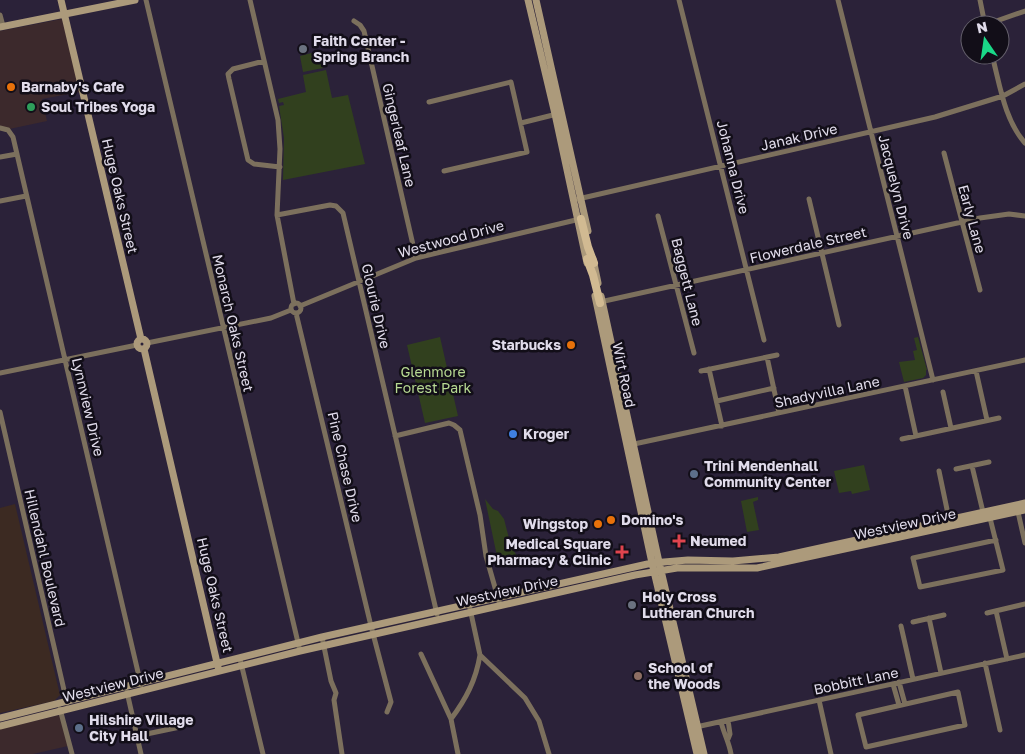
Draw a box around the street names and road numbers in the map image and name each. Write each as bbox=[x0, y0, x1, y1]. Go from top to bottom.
street label: Gingerleaf Lane bbox=[379, 81, 420, 189]
street label: Johanna Drive bbox=[714, 118, 753, 216]
street label: Janak Drive bbox=[759, 119, 839, 154]
street label: Jacquelyn Drive bbox=[875, 133, 918, 241]
street label: Huge Oaks Street bbox=[99, 137, 142, 255]
street label: Early Lane bbox=[955, 183, 990, 255]
street label: Westwood Drive bbox=[396, 216, 506, 261]
street label: Flowerdale Street bbox=[748, 223, 868, 266]
street label: Baggett Lane bbox=[668, 236, 707, 328]
street label: Monarch Oaks Street bbox=[209, 252, 258, 393]
street label: Glourie Drive bbox=[358, 262, 395, 350]
street label: Wirt Road bbox=[609, 341, 640, 409]
street label: Lynnview Drive bbox=[69, 356, 108, 458]
street label: Shadyvilla Lane bbox=[773, 372, 881, 411]
street label: Pine Chase Drive bbox=[325, 410, 366, 524]
street label: Hillendahl Boulevard bbox=[21, 487, 70, 628]
street label: Westview Drive bbox=[853, 504, 957, 543]
street label: Huge Oaks Street bbox=[194, 536, 237, 654]
street label: Westview Drive bbox=[455, 571, 559, 610]
street label: Bobbitt Lane bbox=[812, 663, 900, 698]
street label: Westview Drive bbox=[61, 664, 165, 705]

